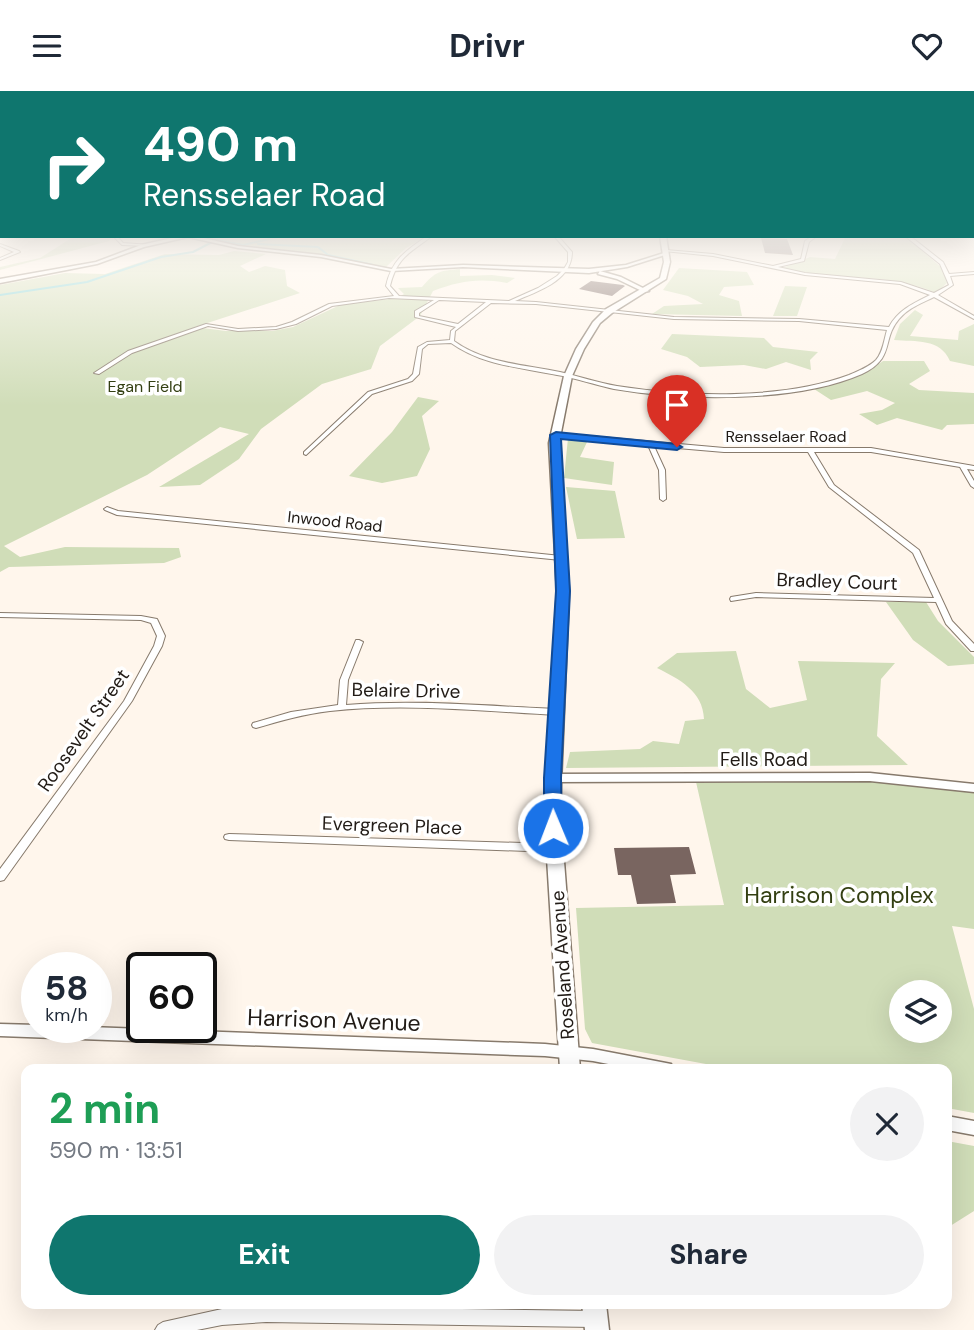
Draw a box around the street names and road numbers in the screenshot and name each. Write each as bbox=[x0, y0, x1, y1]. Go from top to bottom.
street label: Rensselaer Road bbox=[725, 426, 847, 447]
street label: Inwood Road bbox=[286, 506, 383, 537]
street label: Bradley Court bbox=[776, 567, 898, 596]
street label: Roosevelt Street bbox=[32, 664, 135, 796]
street label: Belaire Drive bbox=[351, 677, 461, 704]
street label: Fells Road bbox=[720, 747, 808, 772]
street label: Evergreen Place bbox=[322, 811, 462, 840]
street label: Roseland Avenue bbox=[545, 890, 580, 1040]
street label: Harrison Avenue bbox=[247, 1002, 421, 1038]

